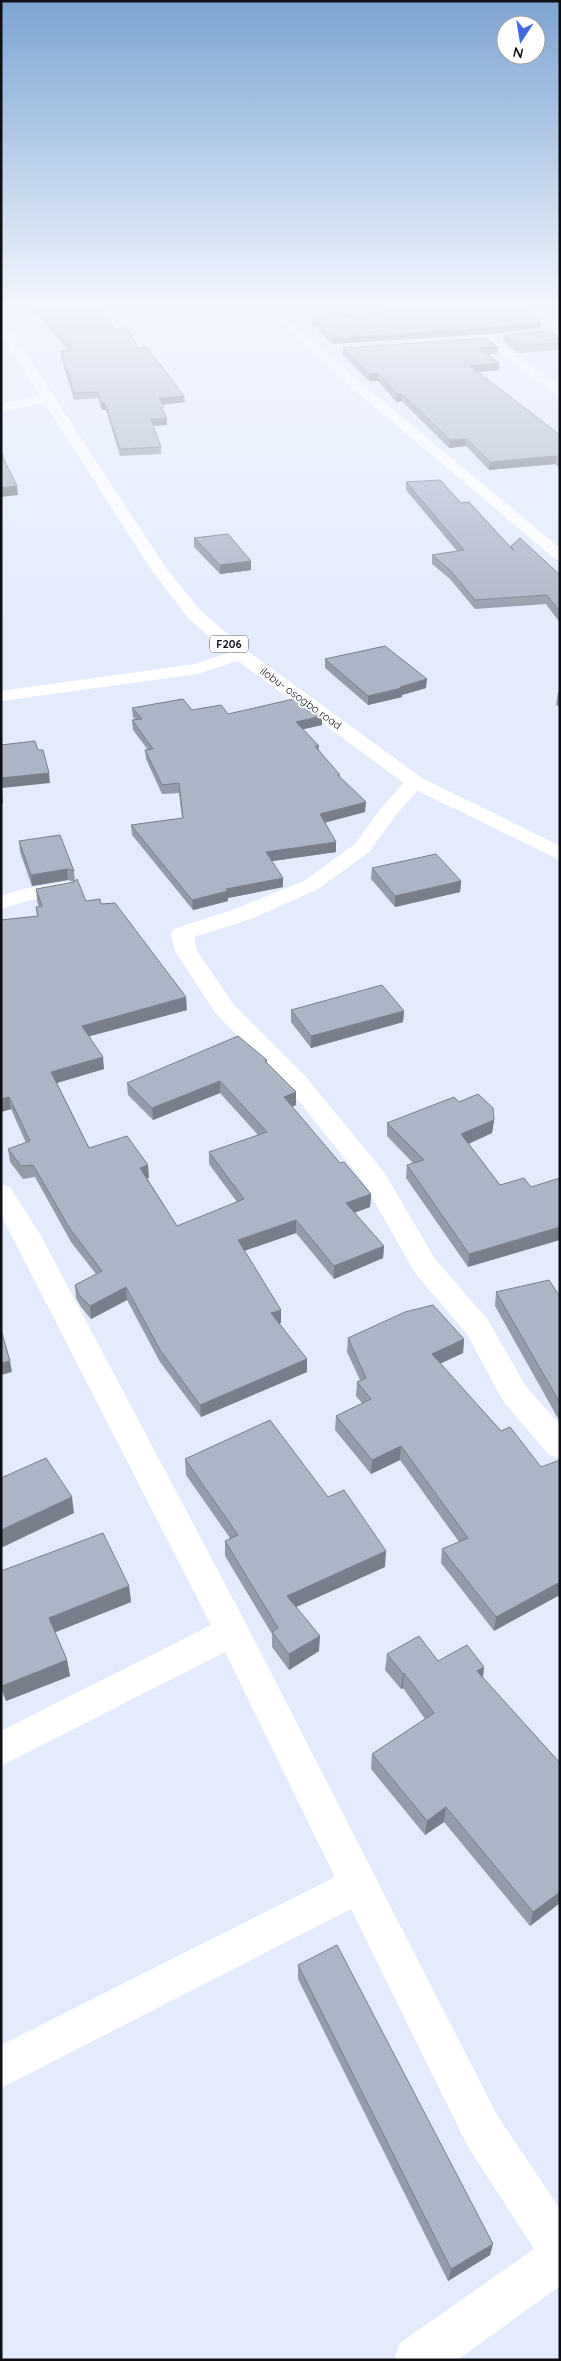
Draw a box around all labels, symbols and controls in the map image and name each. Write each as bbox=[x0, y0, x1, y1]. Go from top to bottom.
north arrow bbox=[496, 15, 546, 65]
text: N bbox=[511, 43, 525, 63]
road number: F206 bbox=[210, 636, 248, 652]
street label: ilobu- osogbo road bbox=[258, 664, 344, 732]

